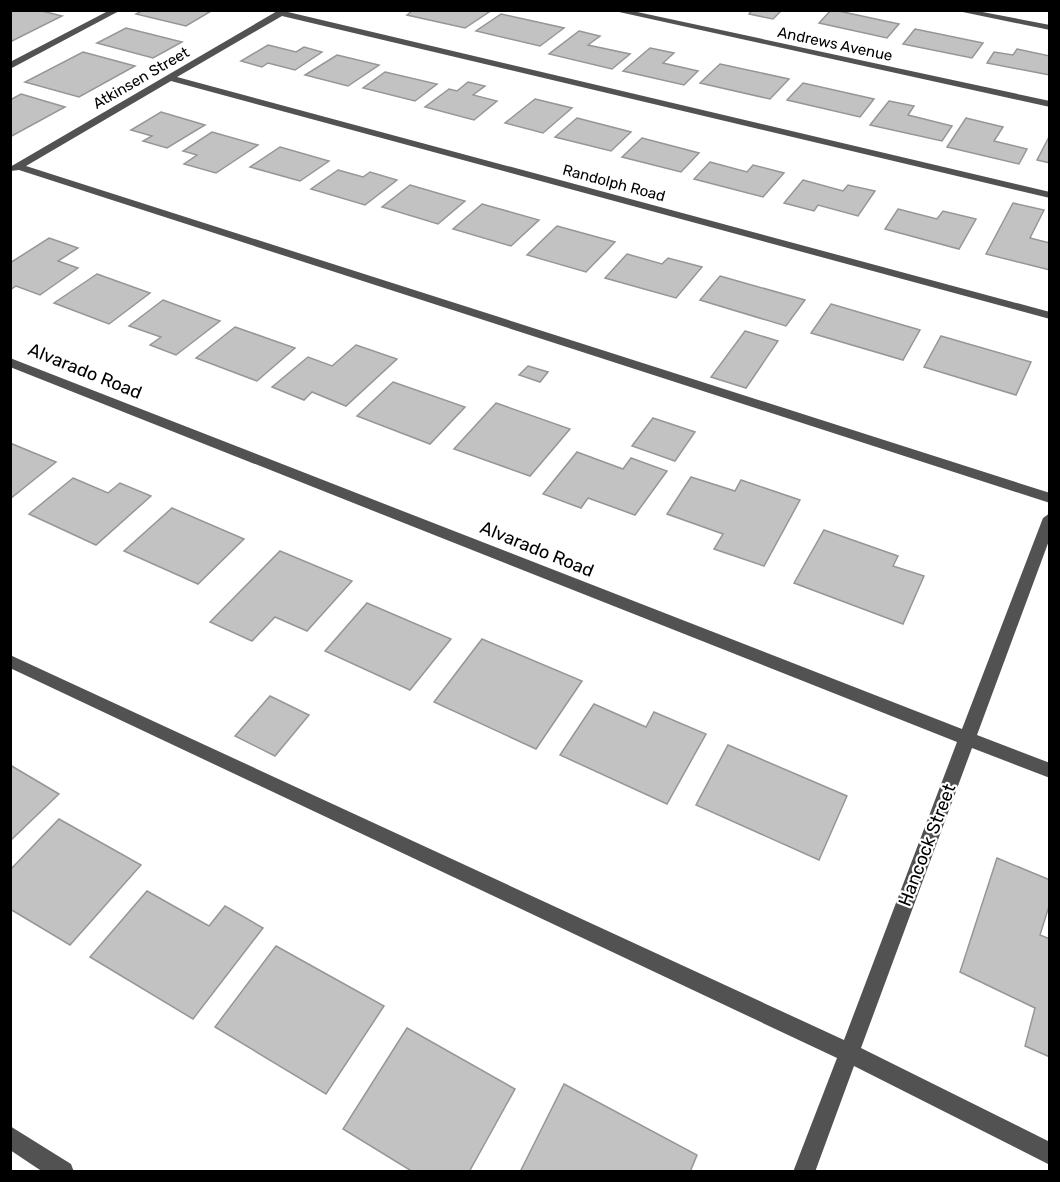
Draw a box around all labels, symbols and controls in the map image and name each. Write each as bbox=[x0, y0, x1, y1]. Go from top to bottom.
street label: Andrews Avenue bbox=[776, 23, 894, 65]
street label: Atkinsen Street bbox=[90, 43, 192, 113]
street label: Randolph Road bbox=[561, 161, 667, 205]
street label: Alvarado Road bbox=[25, 338, 145, 404]
street label: Alvarado Road bbox=[477, 516, 597, 582]
street label: Hancock Street bbox=[894, 781, 960, 909]

